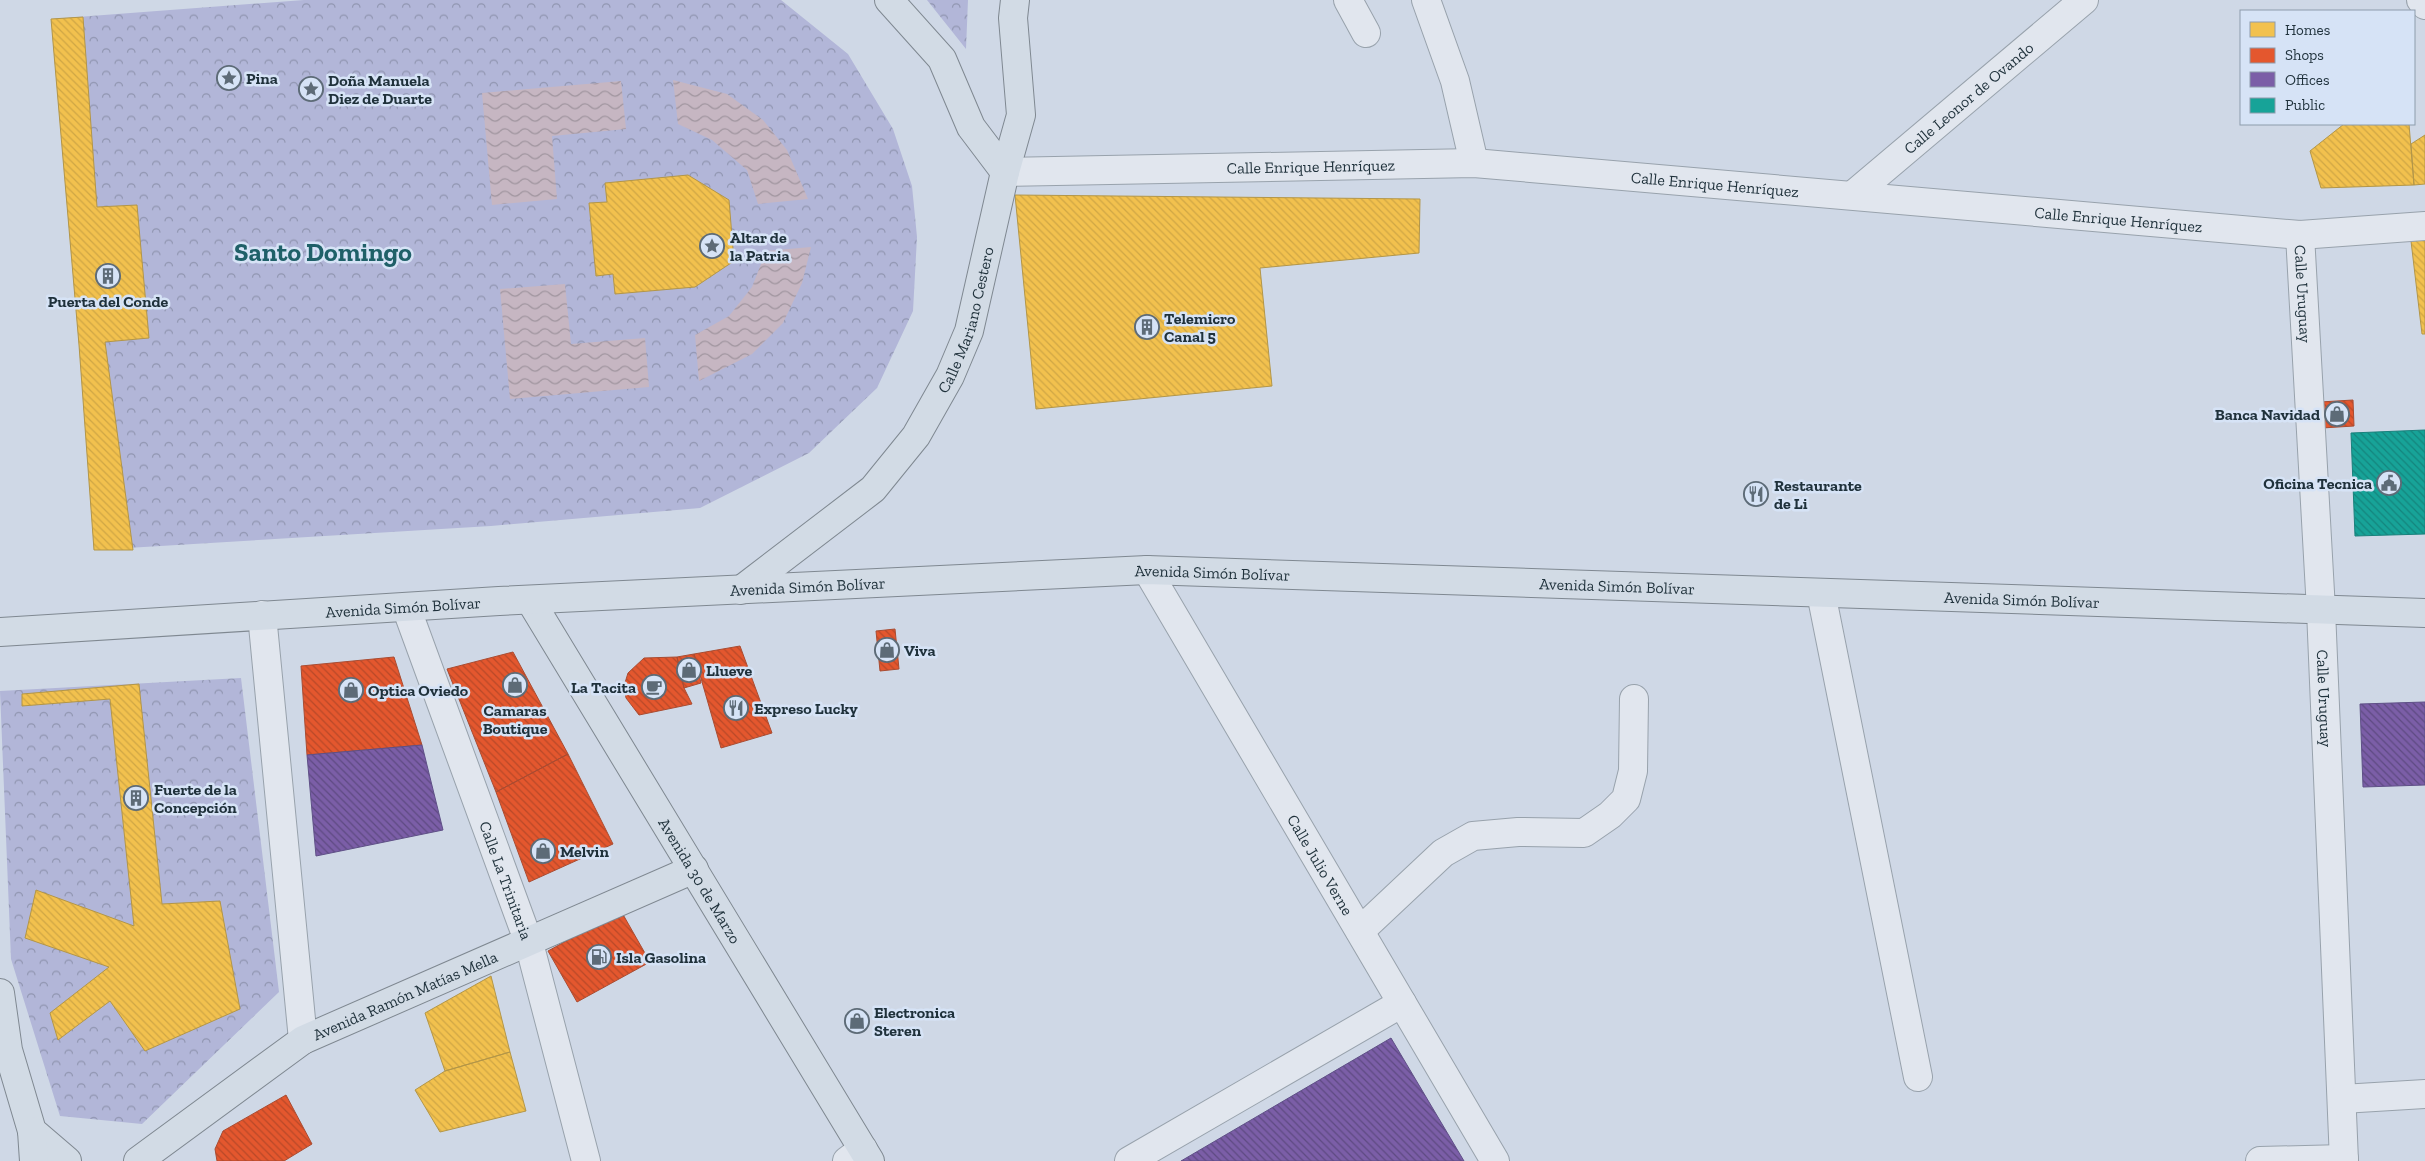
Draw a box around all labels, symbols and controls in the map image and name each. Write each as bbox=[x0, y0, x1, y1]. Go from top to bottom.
legend bbox=[2240, 10, 2415, 125]
text: Homes bbox=[2285, 21, 2330, 39]
street label: Calle Leonor de Ovando bbox=[1900, 38, 2037, 158]
text: Shops bbox=[2285, 46, 2324, 64]
place icon: Pina bbox=[216, 65, 242, 91]
place label: Pina bbox=[246, 69, 278, 88]
place label: Doña Manuela Diez de Duarte bbox=[328, 71, 432, 108]
text: Offices bbox=[2285, 71, 2329, 89]
place icon: Doña Manuela Diez de Duarte bbox=[298, 76, 324, 102]
text: Public bbox=[2285, 96, 2325, 114]
street label: Calle Enrique Henríquez bbox=[1227, 156, 1395, 178]
street label: Calle Enrique Henríquez bbox=[1630, 168, 1800, 201]
street label: Calle Enrique Henríquez bbox=[2034, 203, 2203, 236]
place label: Altar de la Patria bbox=[730, 228, 790, 265]
place icon: Altar de la Patria bbox=[699, 233, 725, 259]
district label: Santo Domingo bbox=[234, 236, 412, 268]
street label: Calle Uruguay bbox=[2291, 244, 2315, 344]
street label: Calle Mariano Cestero bbox=[933, 245, 998, 396]
building icon: Puerta del Conde bbox=[95, 263, 121, 289]
place label: Puerta del Conde bbox=[48, 292, 169, 311]
place label: Telemicro Canal 5 bbox=[1164, 309, 1236, 346]
building icon: Telemicro Canal 5 bbox=[1134, 314, 1160, 340]
shop icon: Banca Navidad bbox=[2324, 401, 2350, 427]
place label: Banca Navidad bbox=[2215, 405, 2320, 424]
public building icon: Oficina Tecnica bbox=[2376, 470, 2402, 496]
place label: Oficina Tecnica bbox=[2263, 474, 2372, 493]
place label: Restaurante de Li bbox=[1774, 476, 1862, 513]
restaurant icon: Restaurante de Li bbox=[1743, 481, 1769, 507]
street label: Avenida Simón Bolívar bbox=[1134, 561, 1291, 585]
street label: Avenida Simón Bolívar bbox=[729, 574, 886, 600]
street label: Avenida Simón Bolívar bbox=[1539, 574, 1695, 598]
street label: Avenida Simón Bolívar bbox=[1944, 588, 2100, 612]
street label: Avenida Simón Bolívar bbox=[325, 593, 482, 622]
shop icon: Viva bbox=[874, 637, 900, 663]
place label: Viva bbox=[904, 641, 936, 660]
street label: Calle Uruguay bbox=[2313, 649, 2336, 749]
shop icon: Llueve bbox=[676, 657, 702, 683]
place label: Llueve bbox=[706, 661, 753, 680]
shop icon: Camaras Boutique bbox=[502, 672, 528, 698]
cafe icon: La Tacita bbox=[641, 674, 667, 700]
shop icon: Optica Oviedo bbox=[338, 677, 364, 703]
place label: La Tacita bbox=[571, 678, 636, 697]
place label: Optica Oviedo bbox=[368, 681, 469, 700]
restaurant icon: Expreso Lucky bbox=[723, 695, 749, 721]
place label: Expreso Lucky bbox=[754, 699, 858, 718]
place label: Camaras Boutique bbox=[483, 701, 548, 738]
place label: Fuerte de la Concepción bbox=[154, 780, 237, 817]
building icon: Fuerte de la Concepción bbox=[123, 785, 149, 811]
street label: Calle Julio Verne bbox=[1283, 811, 1357, 919]
street label: Avenida 30 de Marzo bbox=[654, 814, 745, 947]
street label: Calle La Trinitaria bbox=[475, 819, 536, 943]
shop icon: Melvin bbox=[530, 838, 556, 864]
place label: Melvin bbox=[560, 842, 609, 861]
fuel station icon: Isla Gasolina bbox=[586, 944, 612, 970]
street label: Avenida Ramón Matías Mella bbox=[310, 947, 501, 1044]
place label: Isla Gasolina bbox=[616, 948, 706, 967]
place label: Electronica Steren bbox=[874, 1003, 955, 1040]
shop icon: Electronica Steren bbox=[844, 1008, 870, 1034]

